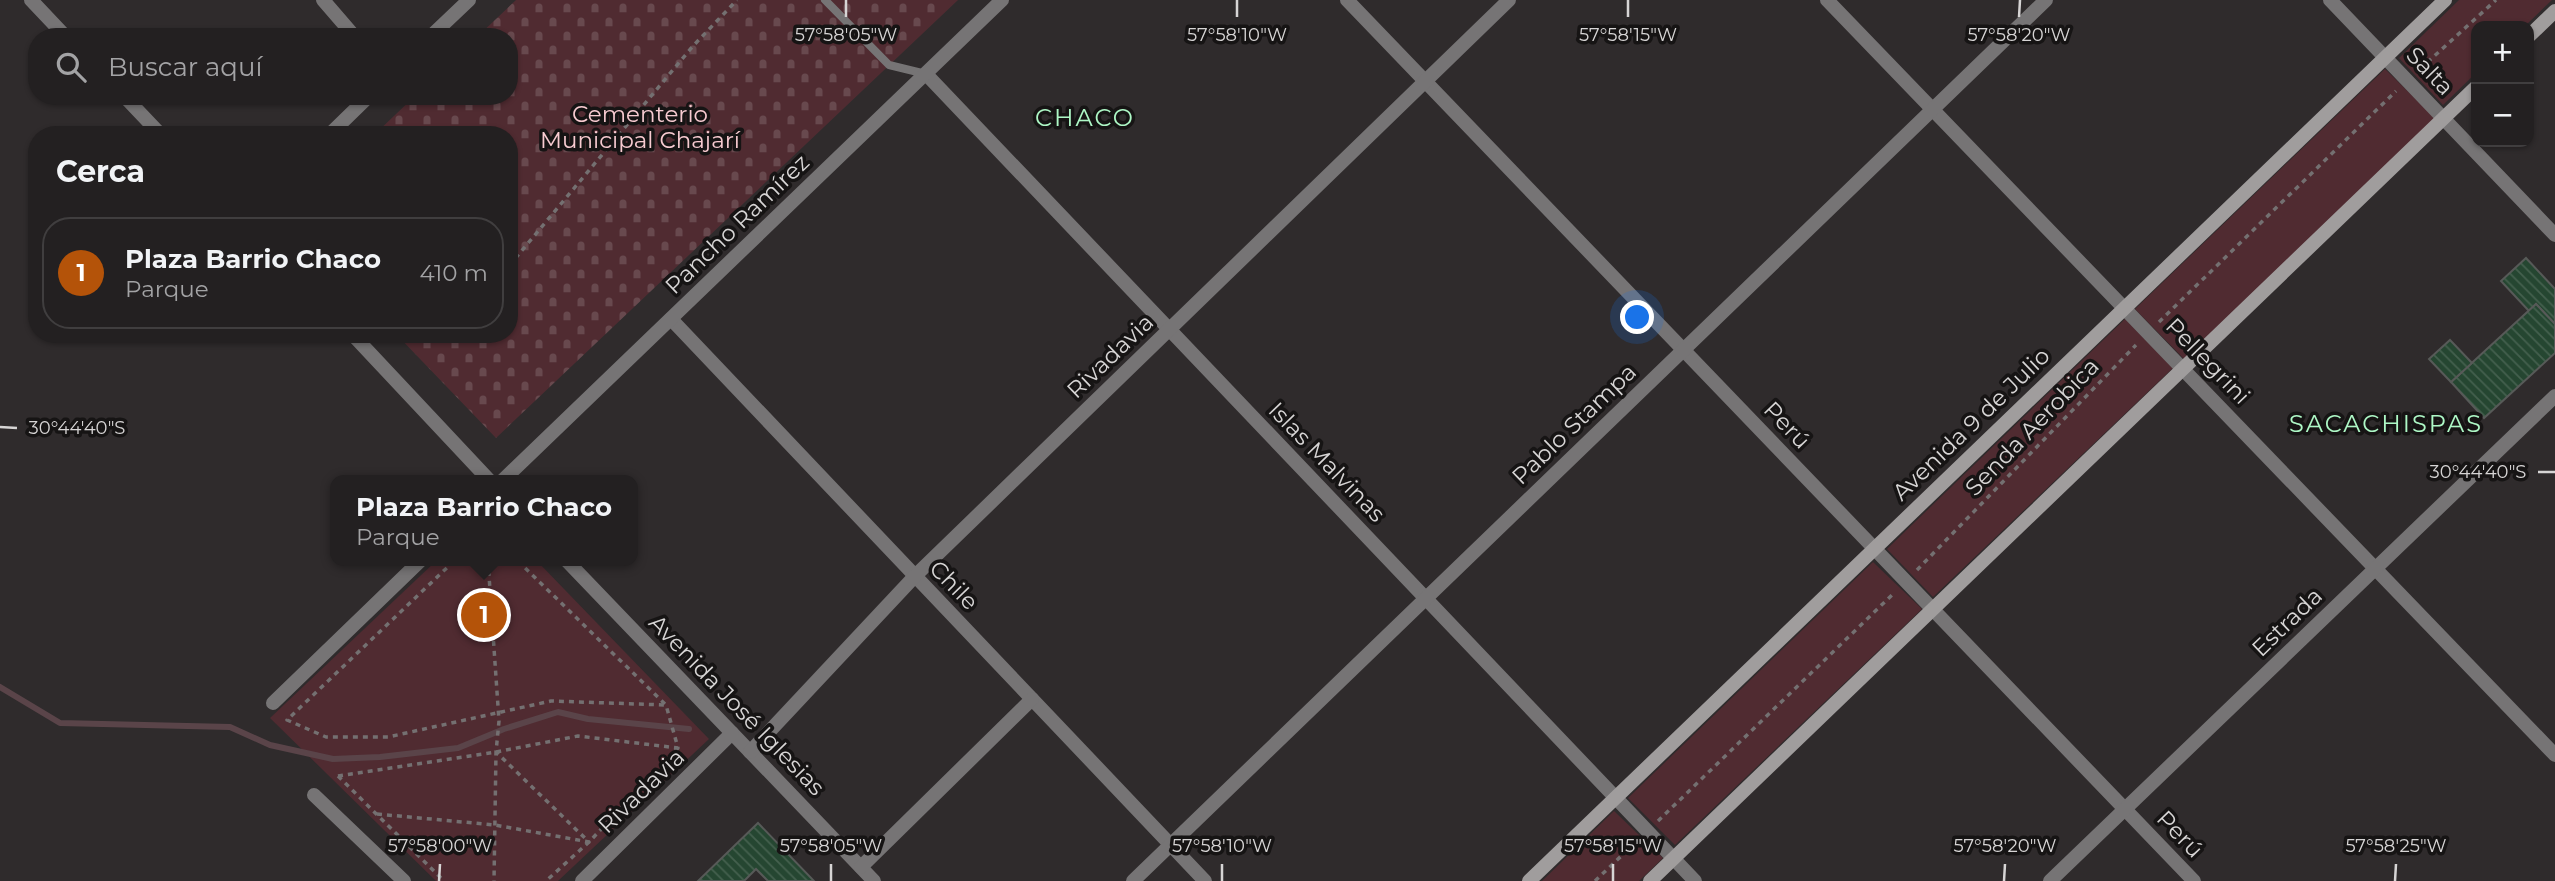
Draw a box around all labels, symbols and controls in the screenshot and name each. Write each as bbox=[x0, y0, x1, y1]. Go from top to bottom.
map controls bbox=[2471, 21, 2534, 147]
button: + bbox=[2471, 21, 2534, 84]
text: 57°58'05"W bbox=[795, 24, 897, 46]
text: 57°58'10"W bbox=[1187, 24, 1287, 46]
text: 57°58'15"W bbox=[1579, 24, 1677, 46]
text: 57°58'20"W bbox=[1967, 24, 2071, 46]
search box bbox=[28, 28, 518, 105]
street label: Salta bbox=[2400, 41, 2460, 101]
icon: search bbox=[52, 48, 90, 86]
text: Buscar aquí bbox=[108, 51, 262, 83]
button: − bbox=[2471, 84, 2534, 147]
park label: Cementerio Municipal Chajarí bbox=[540, 100, 741, 154]
district label: CHACO bbox=[1035, 103, 1135, 132]
street label: Pancho Ramírez bbox=[659, 148, 815, 300]
text: Cerca bbox=[56, 153, 145, 190]
text: Plaza Barrio Chaco bbox=[125, 243, 381, 275]
text: 1 bbox=[76, 259, 86, 287]
text: 410 m bbox=[419, 259, 488, 287]
text: Parque bbox=[125, 275, 209, 303]
your location bbox=[1620, 300, 1654, 334]
street label: Rivadavia bbox=[1061, 308, 1159, 404]
street label: Pellegrini bbox=[2160, 312, 2256, 410]
street label: Avenida 9 de Julio bbox=[1886, 342, 2056, 506]
street label: Senda Aerobica bbox=[1959, 352, 2105, 502]
street label: Pablo Stampa bbox=[1506, 358, 1642, 490]
street label: Islas Malvinas bbox=[1263, 396, 1391, 528]
street label: Perú bbox=[1758, 396, 1816, 454]
district label: SACACHISPAS bbox=[2289, 409, 2483, 438]
text: 30°44'40"S bbox=[29, 417, 125, 439]
text: 30°44'40"S bbox=[2430, 461, 2526, 483]
popup bbox=[330, 475, 638, 566]
text: Plaza Barrio Chaco bbox=[356, 491, 612, 523]
text: Parque bbox=[356, 523, 440, 551]
street label: Chile bbox=[924, 554, 984, 616]
street label: Estrada bbox=[2246, 582, 2328, 662]
pin: 1 bbox=[461, 589, 507, 641]
street label: Avenida José Iglesias bbox=[643, 609, 831, 801]
street label: Rivadavia bbox=[592, 743, 690, 839]
street label: Perú bbox=[2151, 805, 2209, 863]
text: 57°58'00"W bbox=[388, 835, 492, 857]
text: 57°58'05"W bbox=[780, 835, 882, 857]
text: 57°58'10"W bbox=[1172, 835, 1272, 857]
text: 57°58'15"W bbox=[1564, 835, 1662, 857]
text: 57°58'20"W bbox=[1953, 835, 2057, 857]
text: 57°58'25"W bbox=[2345, 835, 2447, 857]

